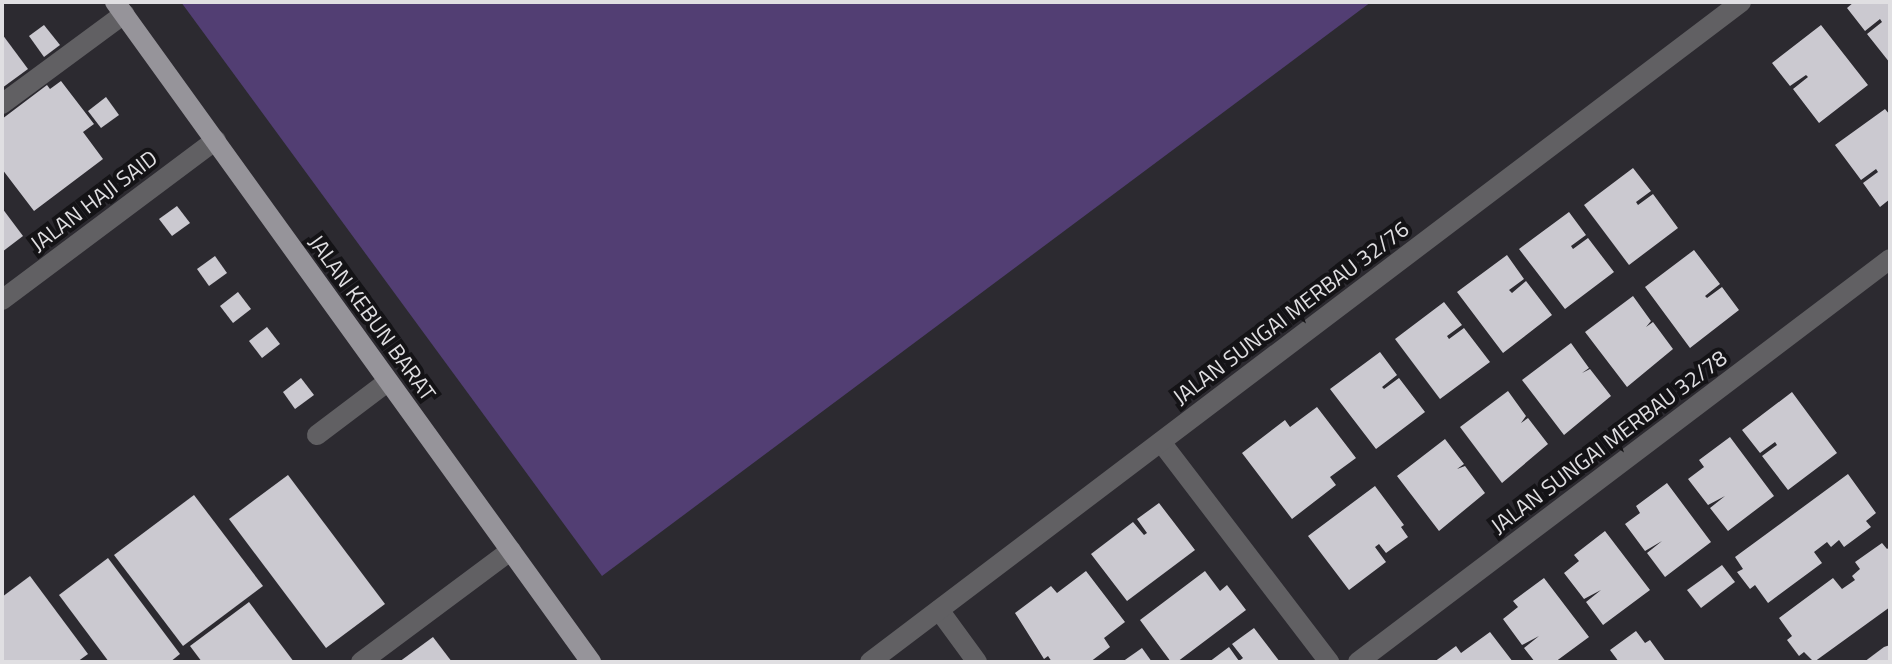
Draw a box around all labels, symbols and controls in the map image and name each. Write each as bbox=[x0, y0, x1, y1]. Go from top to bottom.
street label: JALAN HAJI SAID bbox=[25, 145, 163, 257]
street label: JALAN SUNGAI MERBAU 32/76 bbox=[1168, 216, 1414, 410]
street label: JALAN KEBUN BARAT bbox=[303, 230, 441, 406]
street label: JALAN SUNGAI MERBAU 32/78 bbox=[1486, 345, 1732, 539]

